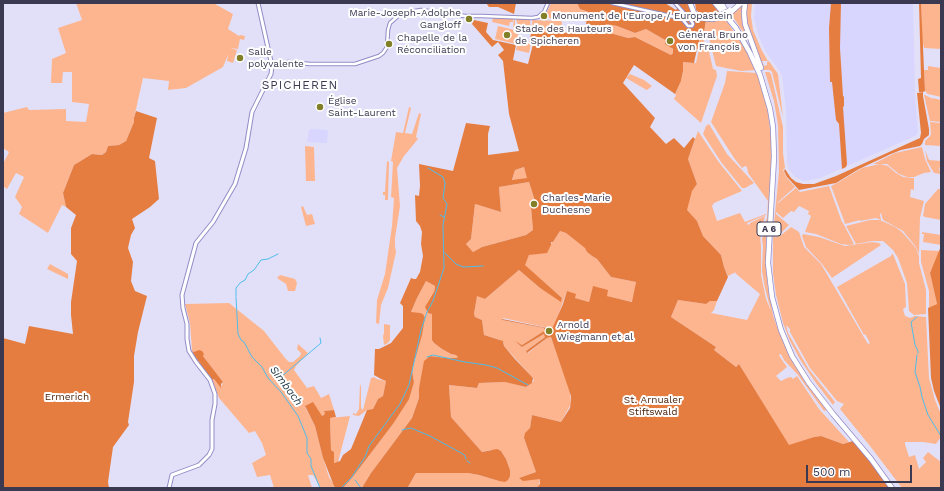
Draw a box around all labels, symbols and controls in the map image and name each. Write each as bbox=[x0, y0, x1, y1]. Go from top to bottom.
place label: Marie-Joseph-Adolphe Gangloff bbox=[349, 7, 461, 30]
place label: Monument de l'Europe / Europastein bbox=[552, 10, 732, 22]
marker: Monument de l'Europe / Europastein bbox=[539, 11, 549, 21]
marker: Marie-Joseph-Adolphe Gangloff bbox=[464, 14, 474, 24]
place label: Stade des Hauteurs de Spicheren bbox=[515, 23, 612, 46]
place label: Général Bruno von François bbox=[678, 29, 748, 52]
marker: Stade des Hauteurs de Spicheren bbox=[502, 30, 512, 40]
place label: Chapelle de la Réconciliation bbox=[397, 32, 467, 56]
marker: Général Bruno von François bbox=[665, 36, 675, 46]
marker: Chapelle de la Réconciliation bbox=[384, 39, 394, 49]
place label: Salle polyvalente bbox=[248, 46, 304, 70]
marker: Salle polyvalente bbox=[235, 53, 245, 63]
district label: SPICHEREN bbox=[262, 78, 338, 92]
place label: Église Saint-Laurent bbox=[328, 95, 396, 118]
marker: Église Saint-Laurent bbox=[315, 102, 325, 112]
place label: Charles-Marie Duchesne bbox=[542, 192, 611, 216]
marker: Charles-Marie Duchesne bbox=[529, 199, 539, 209]
road number: A 6 bbox=[757, 222, 781, 236]
place label: Arnold Wiegmann et al bbox=[557, 319, 633, 342]
marker: Arnold Wiegmann et al bbox=[544, 326, 554, 336]
water label: Simbach bbox=[267, 364, 305, 408]
park label: Ermerich bbox=[45, 391, 89, 403]
park label: St. Arnualer Stiftswald bbox=[624, 394, 682, 418]
scale bar bbox=[808, 457, 914, 483]
text: 500 m bbox=[813, 465, 850, 479]

